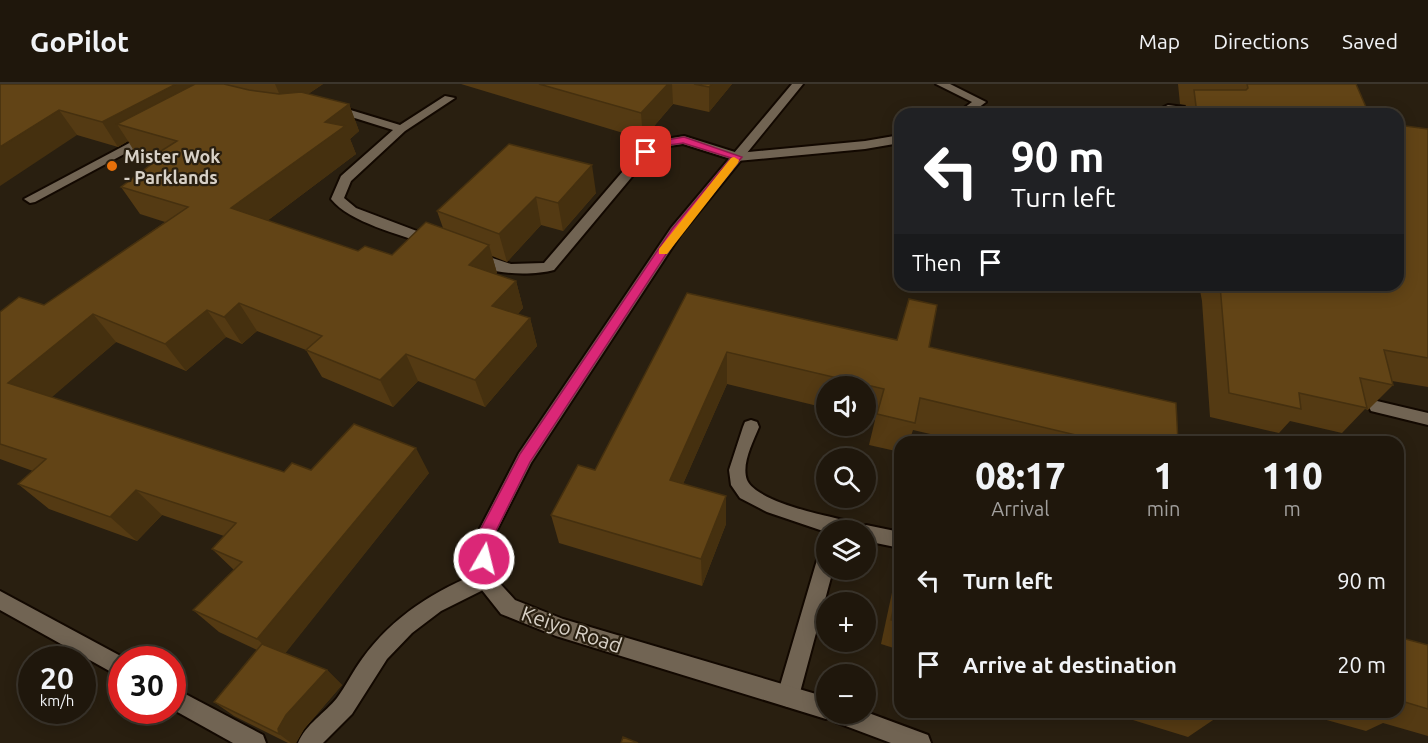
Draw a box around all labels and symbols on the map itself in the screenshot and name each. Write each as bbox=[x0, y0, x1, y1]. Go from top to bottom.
pin bbox=[620, 126, 671, 177]
place label: Mister Wok - Parklands bbox=[124, 146, 220, 187]
marker: Mister Wok - Parklands bbox=[105, 159, 119, 173]
position arrow bbox=[452, 527, 516, 591]
street label: Keiyo Road bbox=[519, 601, 625, 657]
speed limit sign: 30 bbox=[108, 646, 186, 724]

